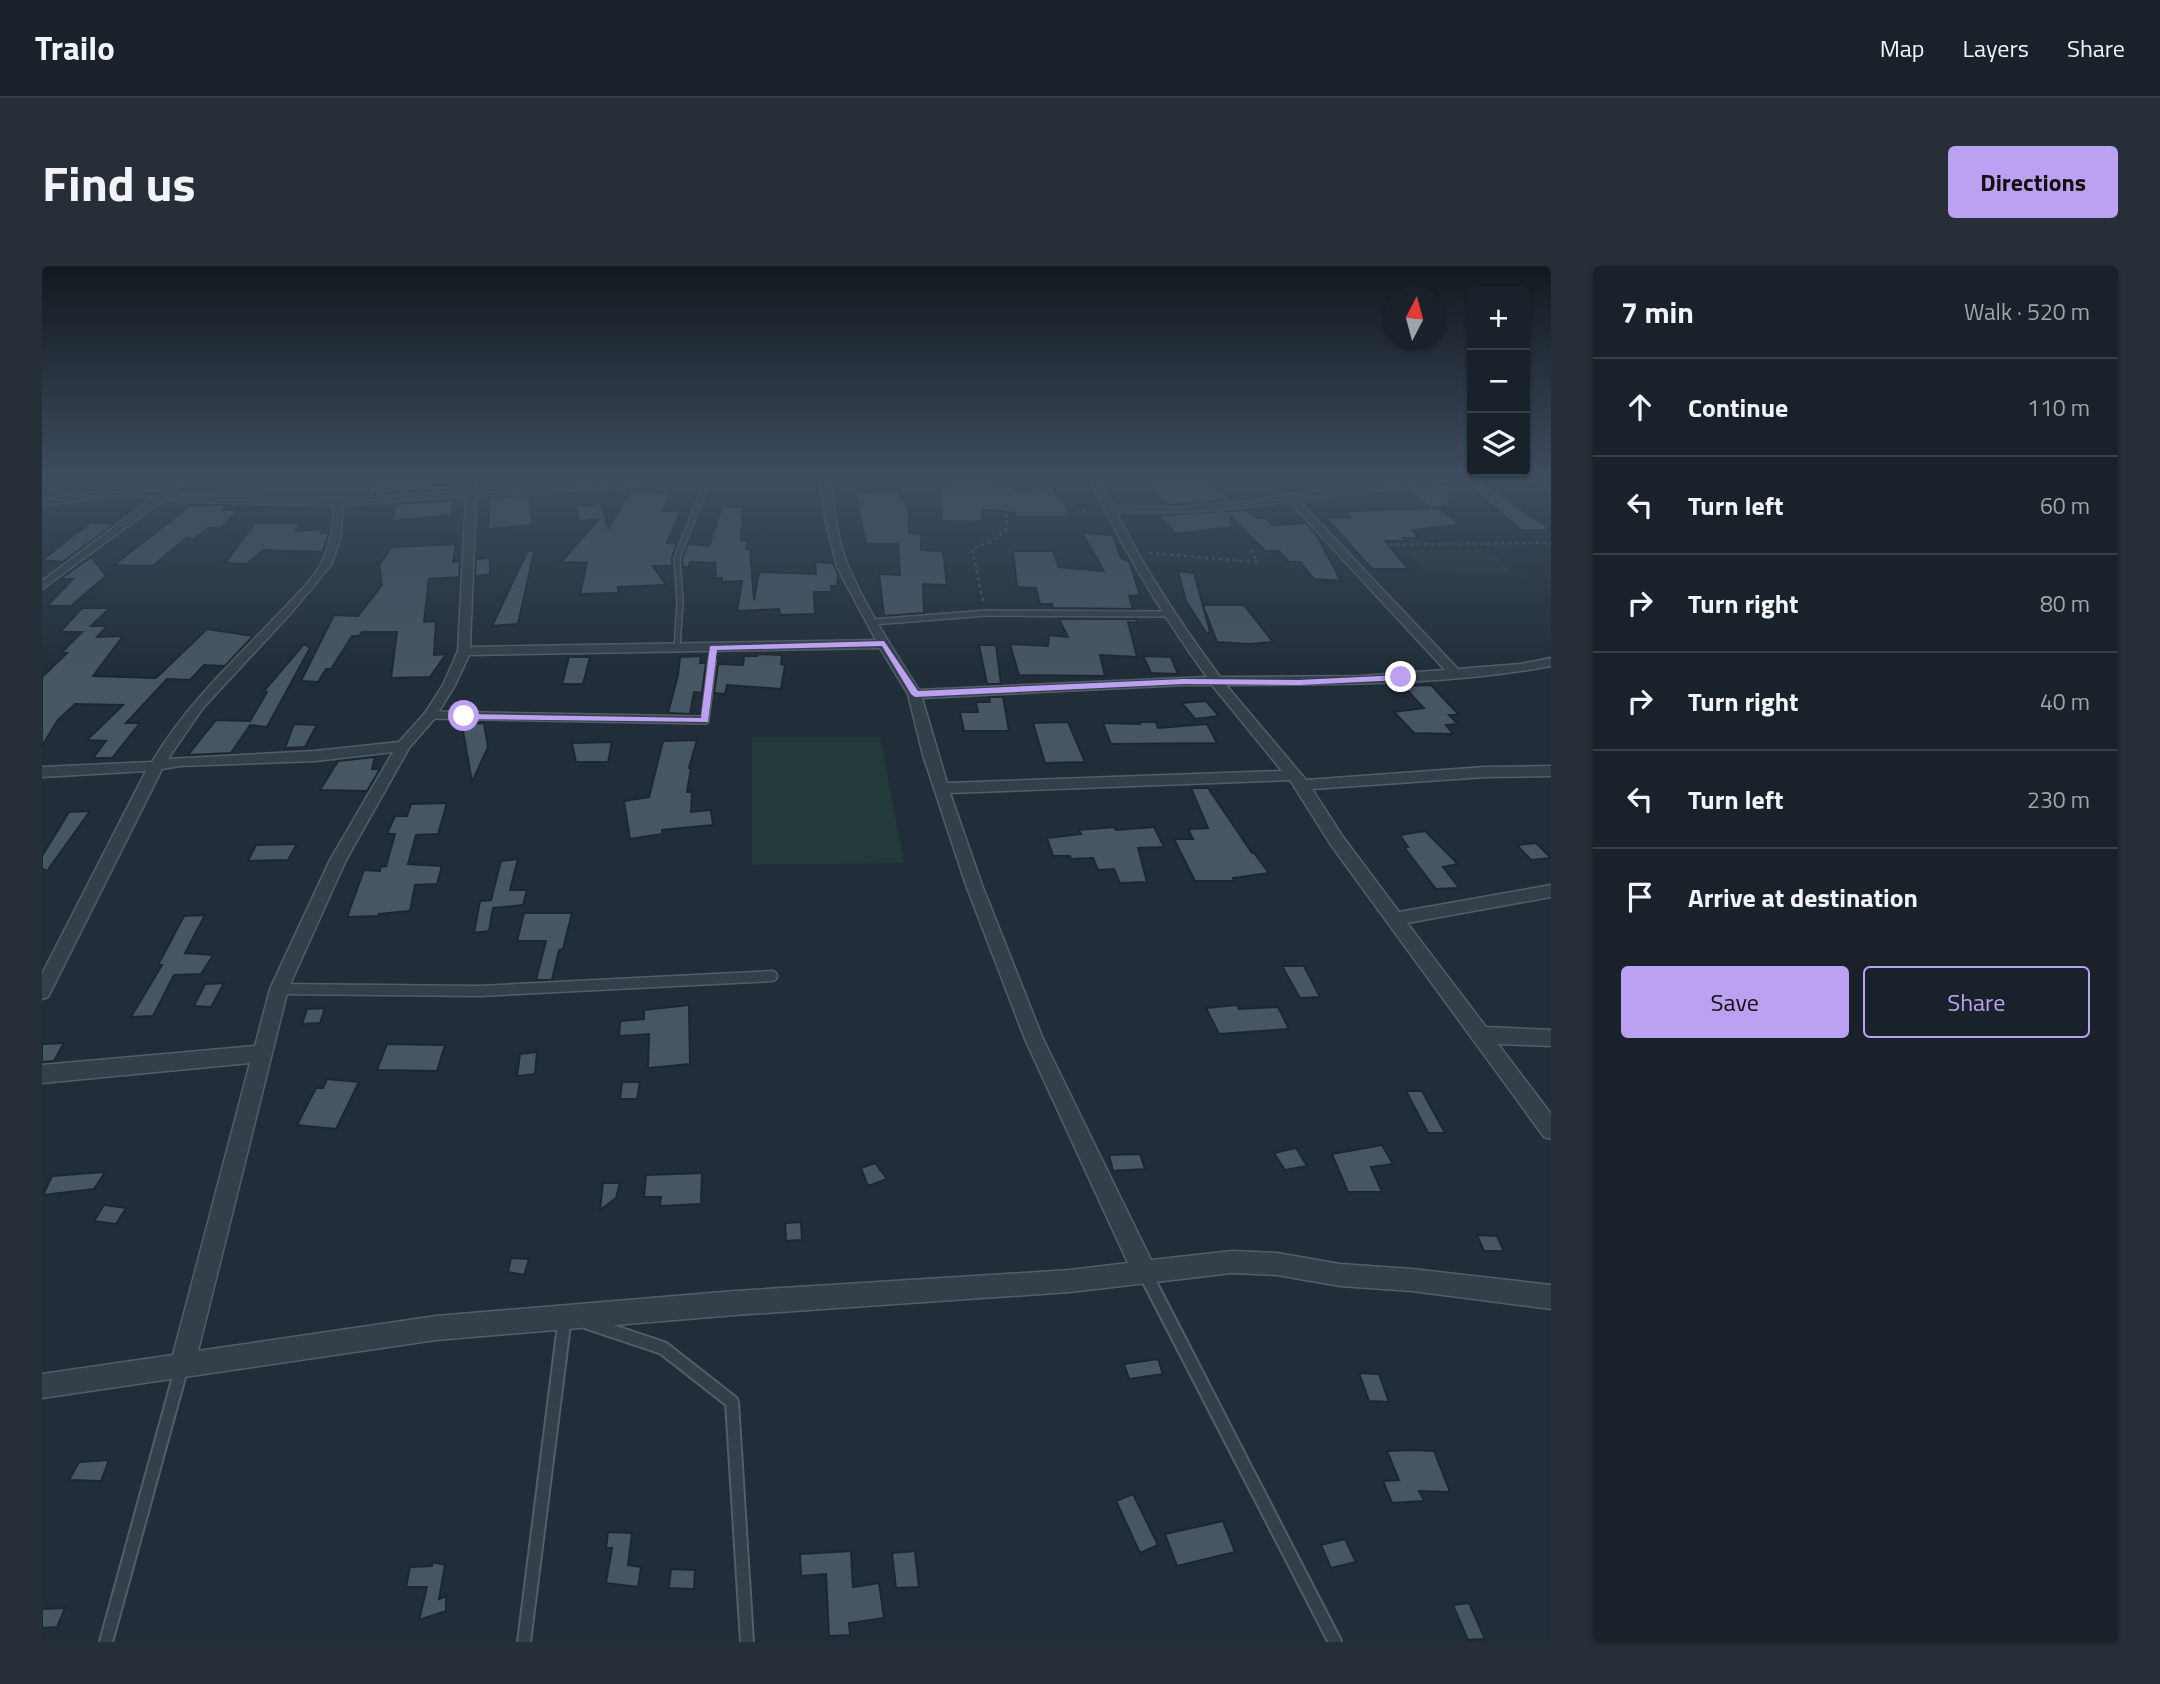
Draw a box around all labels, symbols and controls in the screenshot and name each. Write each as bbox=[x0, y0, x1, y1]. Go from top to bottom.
text: Trailo bbox=[35, 23, 115, 73]
text: Map bbox=[1880, 30, 1925, 66]
text: Layers bbox=[1963, 30, 2029, 66]
text: Share bbox=[2067, 30, 2125, 66]
text: Find us bbox=[42, 145, 196, 220]
button: Directions bbox=[1948, 146, 2118, 218]
north arrow bbox=[1383, 287, 1446, 350]
map controls bbox=[1467, 287, 1530, 476]
button: + bbox=[1467, 287, 1530, 350]
text: 7 min bbox=[1621, 289, 1694, 335]
text: Walk · 520 m bbox=[1964, 294, 2090, 329]
button: − bbox=[1467, 350, 1530, 413]
icon: ahead bbox=[1621, 388, 1659, 426]
text: Continue bbox=[1688, 388, 1788, 427]
text: 110 m bbox=[2027, 390, 2090, 425]
button: layers bbox=[1467, 413, 1530, 476]
icon: left bbox=[1621, 486, 1659, 524]
text: Turn left bbox=[1688, 486, 1783, 525]
text: 60 m bbox=[2040, 488, 2090, 523]
icon: right bbox=[1621, 584, 1659, 622]
text: Turn right bbox=[1688, 584, 1799, 623]
text: 80 m bbox=[2040, 586, 2090, 621]
route end bbox=[1385, 661, 1416, 692]
icon: right bbox=[1621, 682, 1659, 720]
text: Turn right bbox=[1688, 682, 1799, 721]
text: 40 m bbox=[2040, 684, 2090, 719]
route start bbox=[448, 700, 479, 731]
icon: left bbox=[1621, 780, 1659, 818]
text: Turn left bbox=[1688, 780, 1783, 819]
text: 230 m bbox=[2027, 782, 2090, 817]
icon: arrive bbox=[1621, 878, 1659, 916]
text: Arrive at destination bbox=[1688, 878, 1918, 917]
button: Save bbox=[1621, 966, 1849, 1038]
button: Share bbox=[1863, 966, 2090, 1038]

